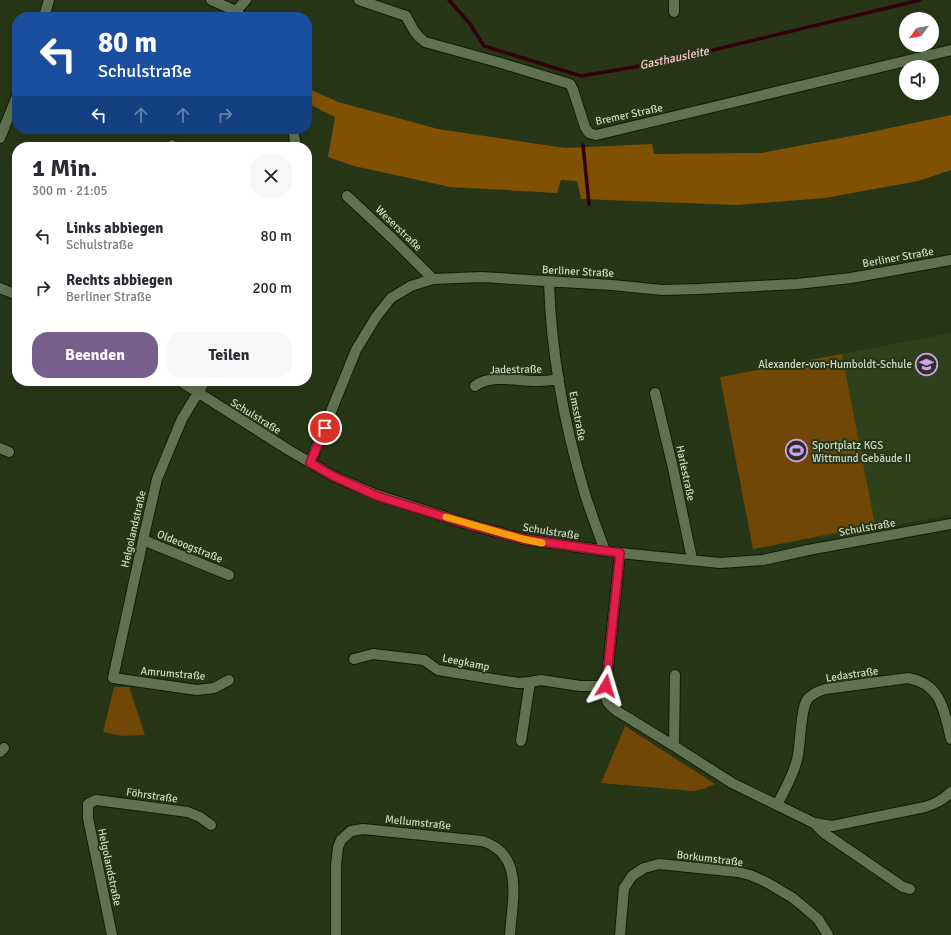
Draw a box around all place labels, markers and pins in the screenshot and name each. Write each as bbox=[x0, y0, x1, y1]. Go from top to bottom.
school or university icon: Alexander-von-Humboldt-Schule bbox=[914, 351, 940, 377]
place label: Alexander-von-Humboldt-Schule bbox=[758, 358, 912, 371]
pin bbox=[308, 411, 342, 445]
sports icon: Sportplatz KGS Wittmund Gebäude II bbox=[784, 438, 810, 464]
place label: Sportplatz KGS Wittmund Gebäude II bbox=[812, 439, 911, 465]

